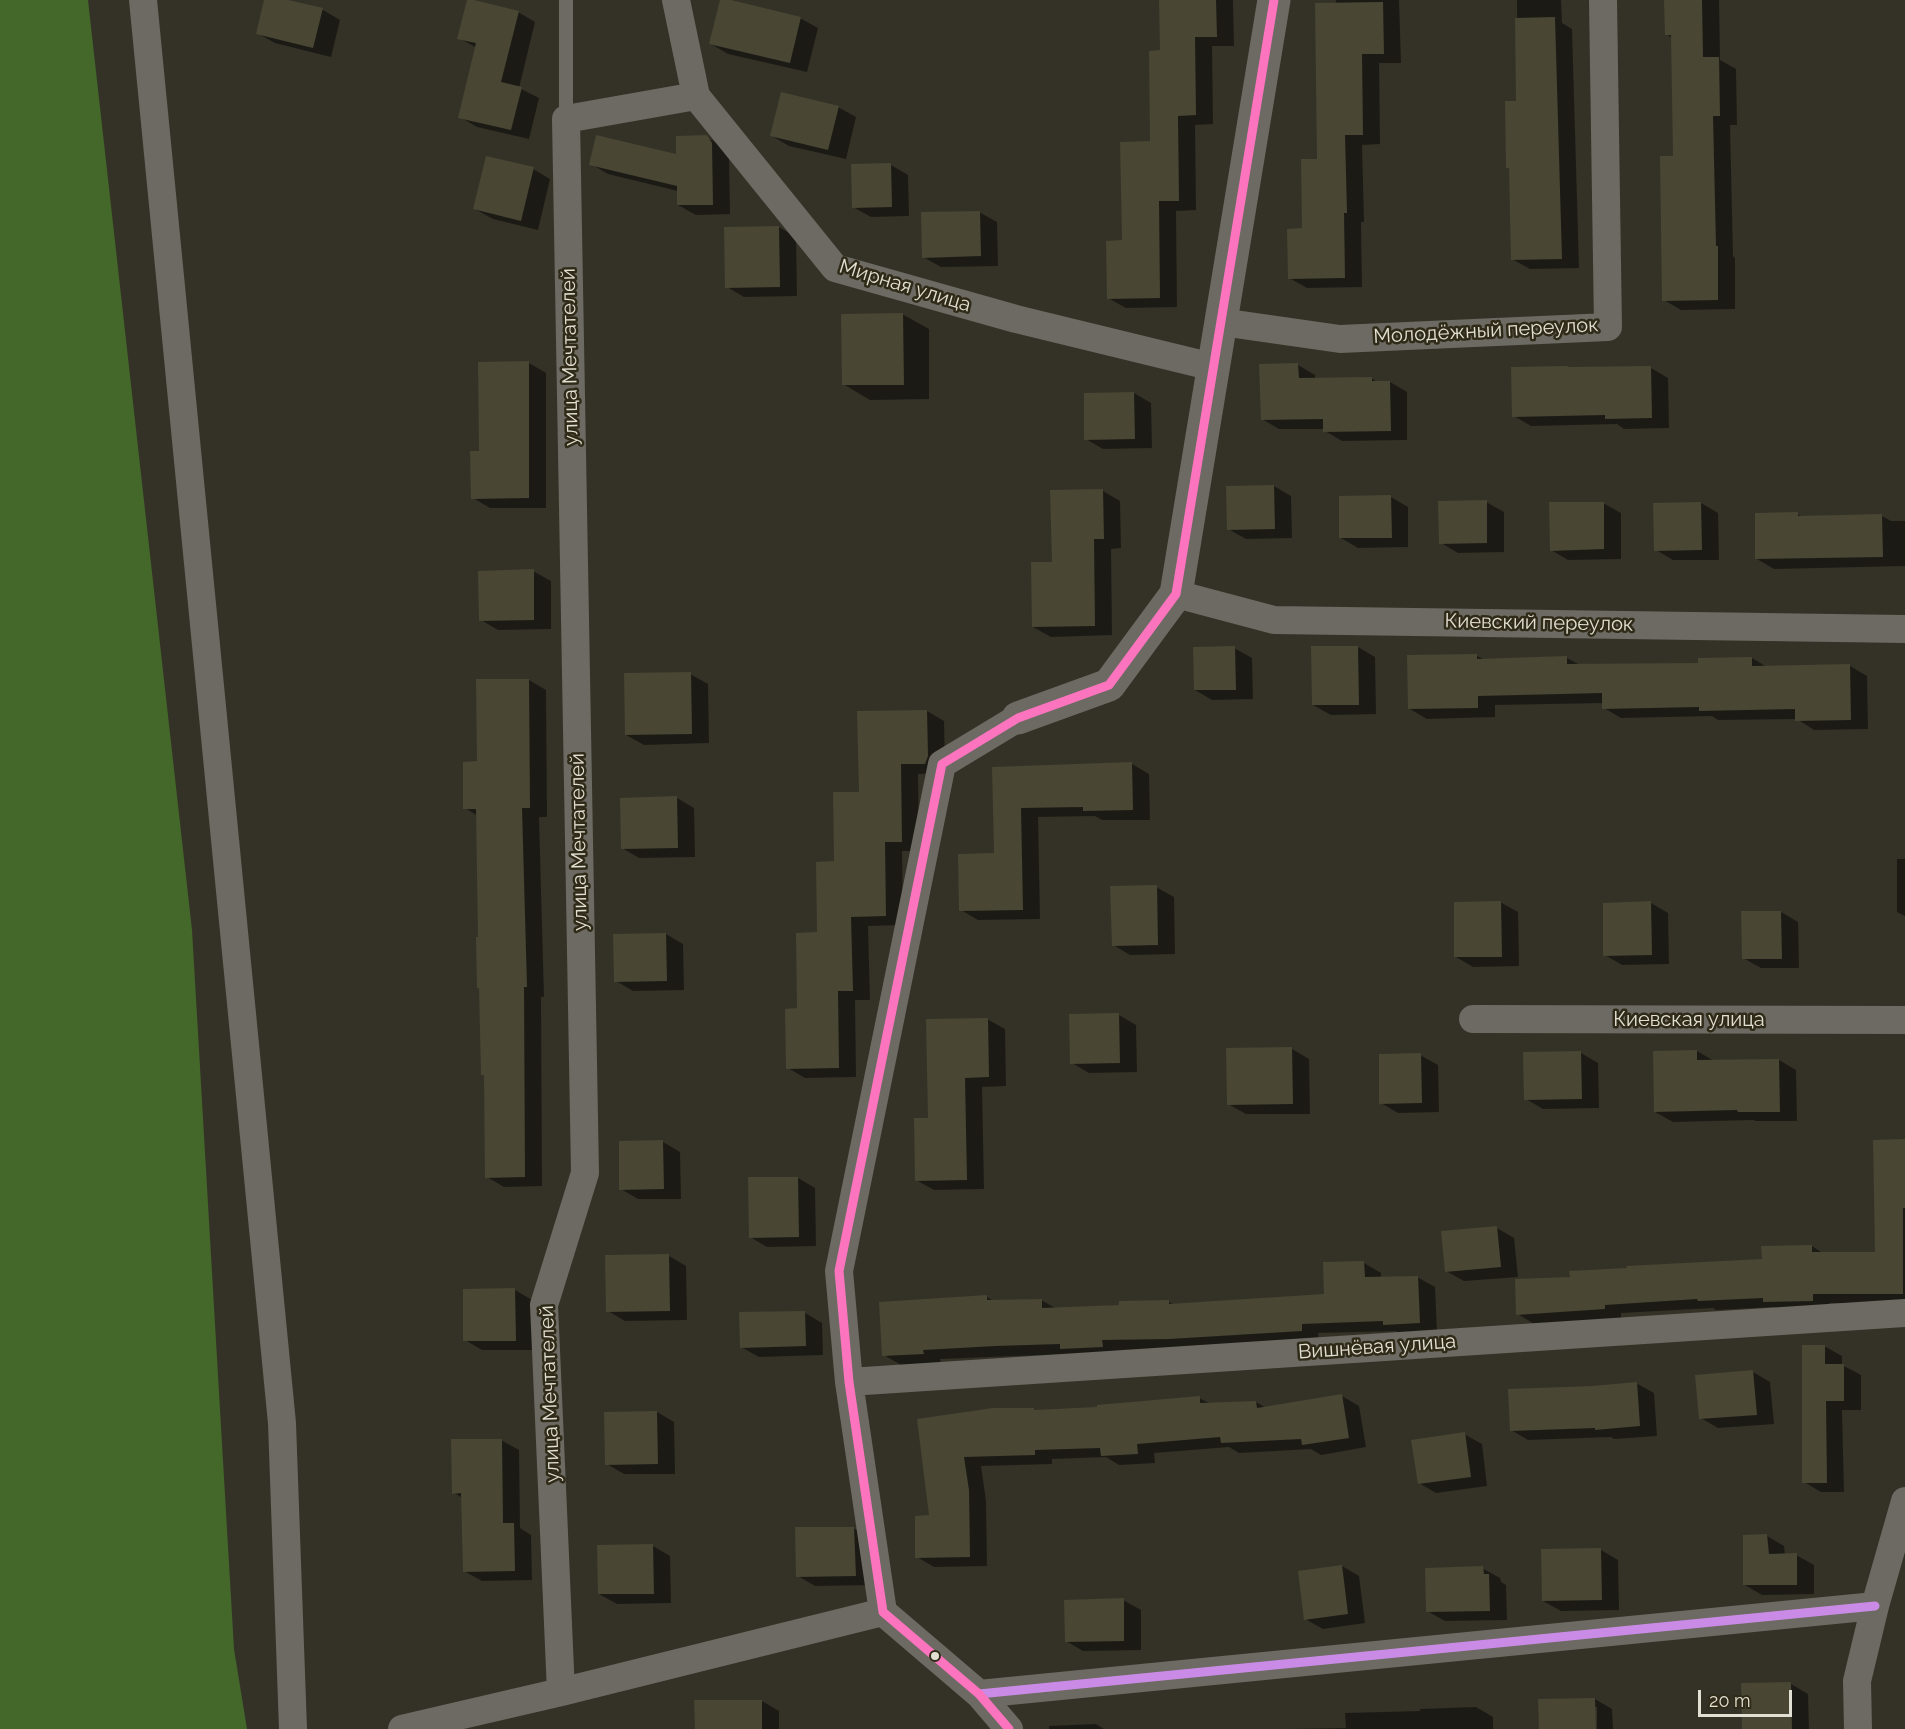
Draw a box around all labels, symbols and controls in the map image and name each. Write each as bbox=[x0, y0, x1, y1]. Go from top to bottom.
street label: Мирная улица bbox=[836, 255, 974, 317]
street label: улица Мечтателей bbox=[556, 268, 584, 446]
street label: Молодёжный переулок bbox=[1373, 313, 1599, 349]
street label: Киевский переулок bbox=[1444, 609, 1634, 637]
street label: улица Мечтателей bbox=[565, 753, 593, 931]
street label: Киевская улица bbox=[1613, 1008, 1765, 1032]
street label: улица Мечтателей bbox=[535, 1305, 565, 1483]
street label: Вишнёвая улица bbox=[1297, 1330, 1457, 1364]
unlabelled marker bbox=[929, 1650, 941, 1662]
scale bar bbox=[1701, 1678, 1796, 1716]
text: 20 m bbox=[1709, 1690, 1751, 1711]

